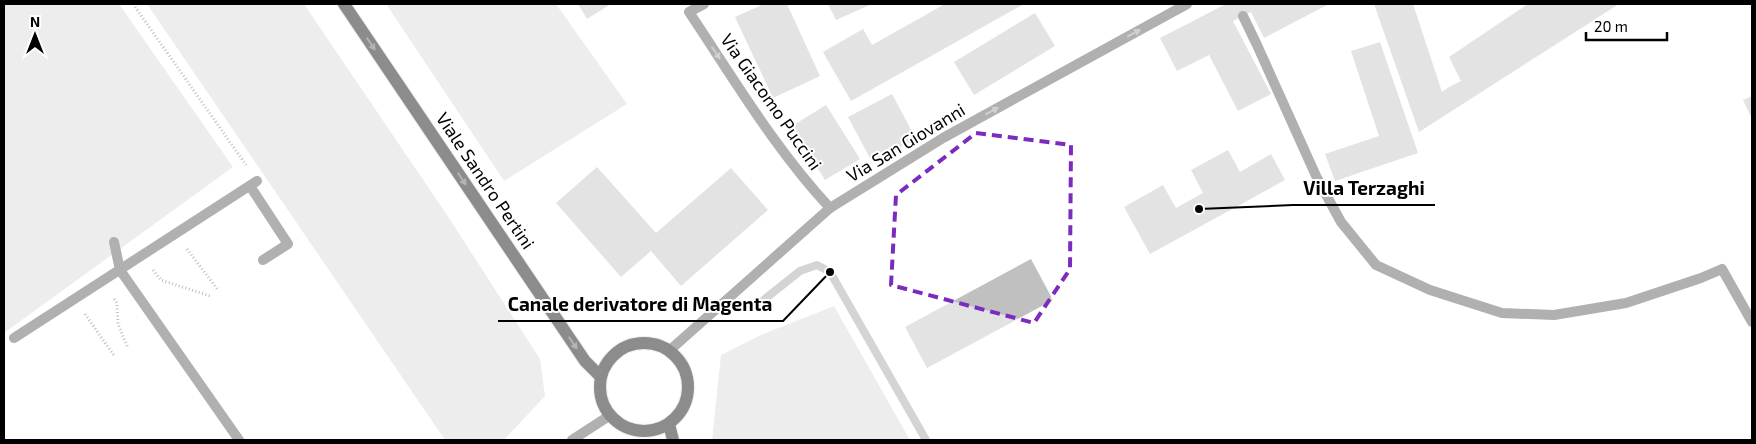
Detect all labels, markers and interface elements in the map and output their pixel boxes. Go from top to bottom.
north arrow [10,10,60,60]
scale bar [1586,10,1667,42]
text: N [30,13,40,30]
text: 20 m [1594,17,1628,35]
street label: Via Giacomo Puccini [716,29,827,174]
one-way arrow [1127,29,1141,37]
one-way arrow [367,37,376,51]
one-way arrow [711,46,721,60]
street label: Via San Giovanni [842,98,969,186]
one-way arrow [985,107,998,116]
street label: Viale Sandro Pertini [432,108,540,253]
callout: Villa Terzaghi [1293,171,1435,205]
one-way arrow [457,172,467,186]
text: Villa Terzaghi [1303,176,1425,199]
callout: Canale derivatore di Magenta [498,287,783,321]
text: Canale derivatore di Magenta [508,292,772,315]
one-way arrow [568,336,577,349]

